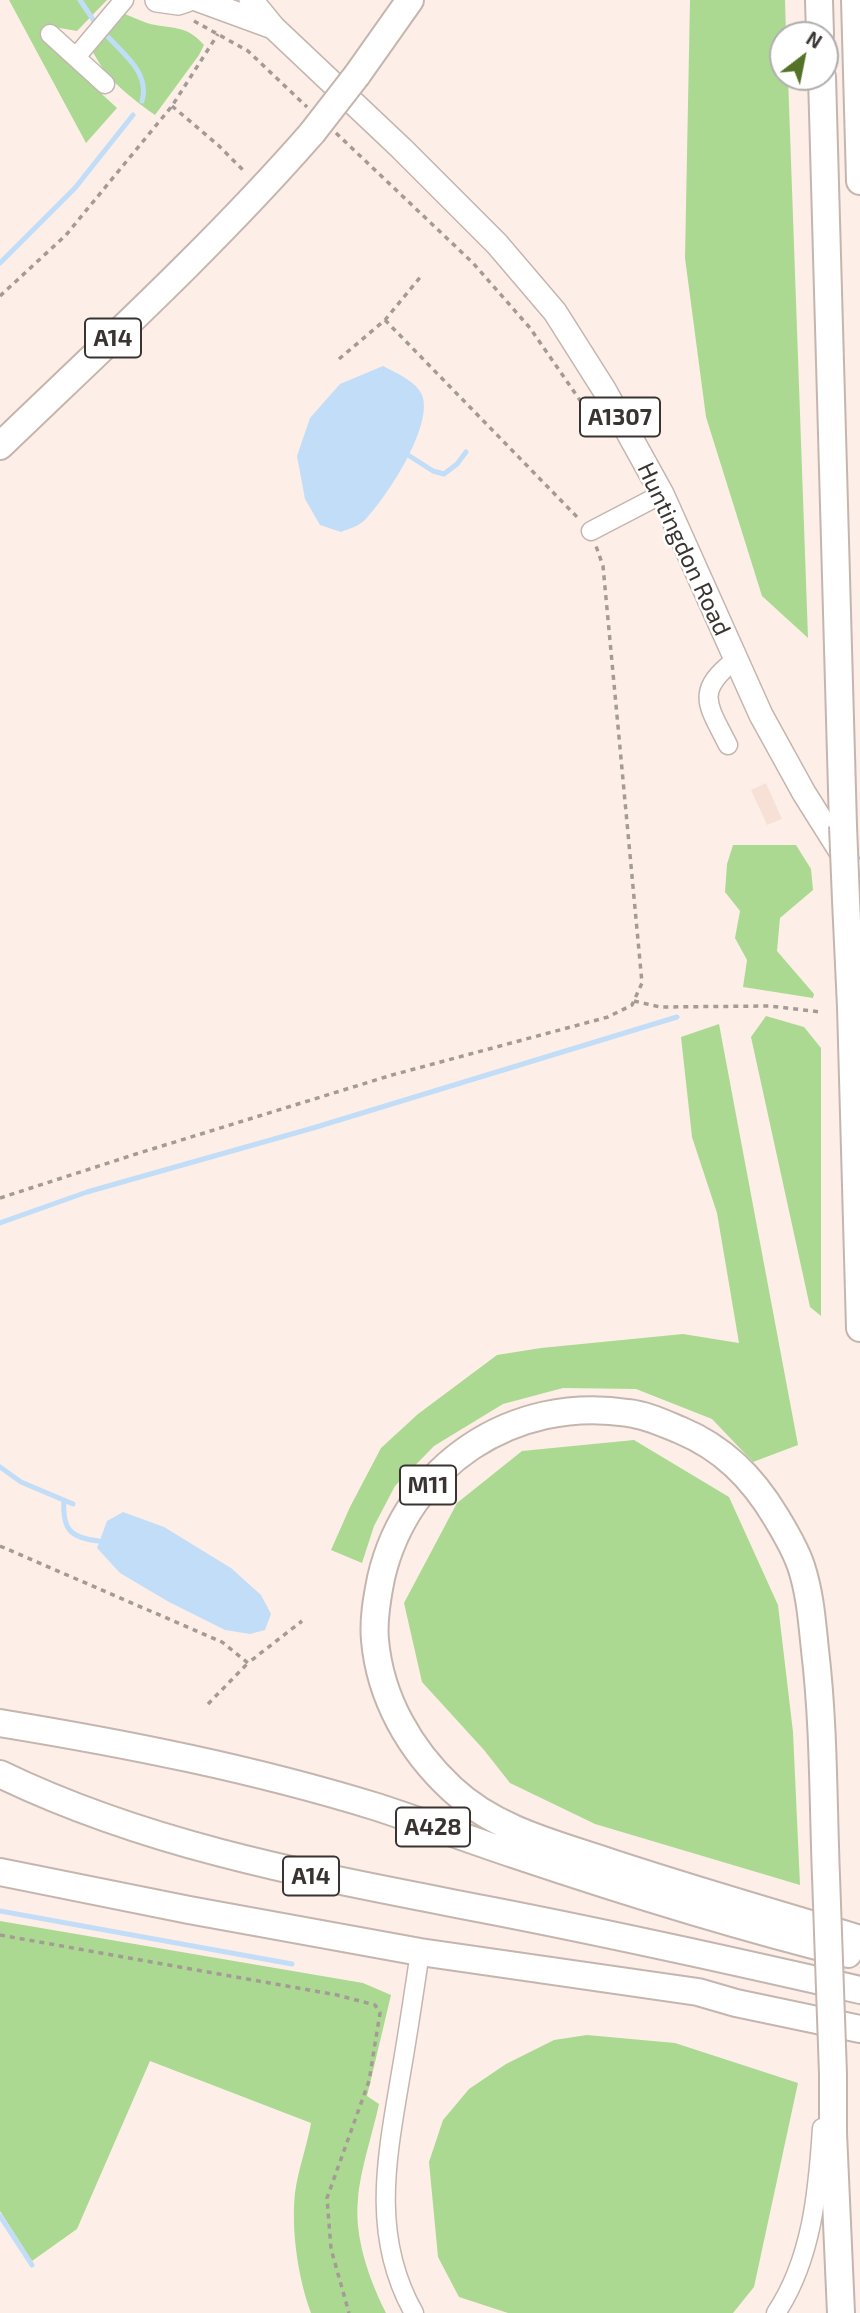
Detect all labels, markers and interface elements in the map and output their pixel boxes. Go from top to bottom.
north arrow [769,21,839,91]
text: N [802,26,826,53]
road number: A14 [85,318,141,358]
road number: A1307 [580,398,660,436]
street label: Huntingdon Road [631,458,737,640]
road number: M11 [400,1466,456,1504]
road number: A428 [396,1808,470,1846]
road number: A14 [283,1856,339,1896]

